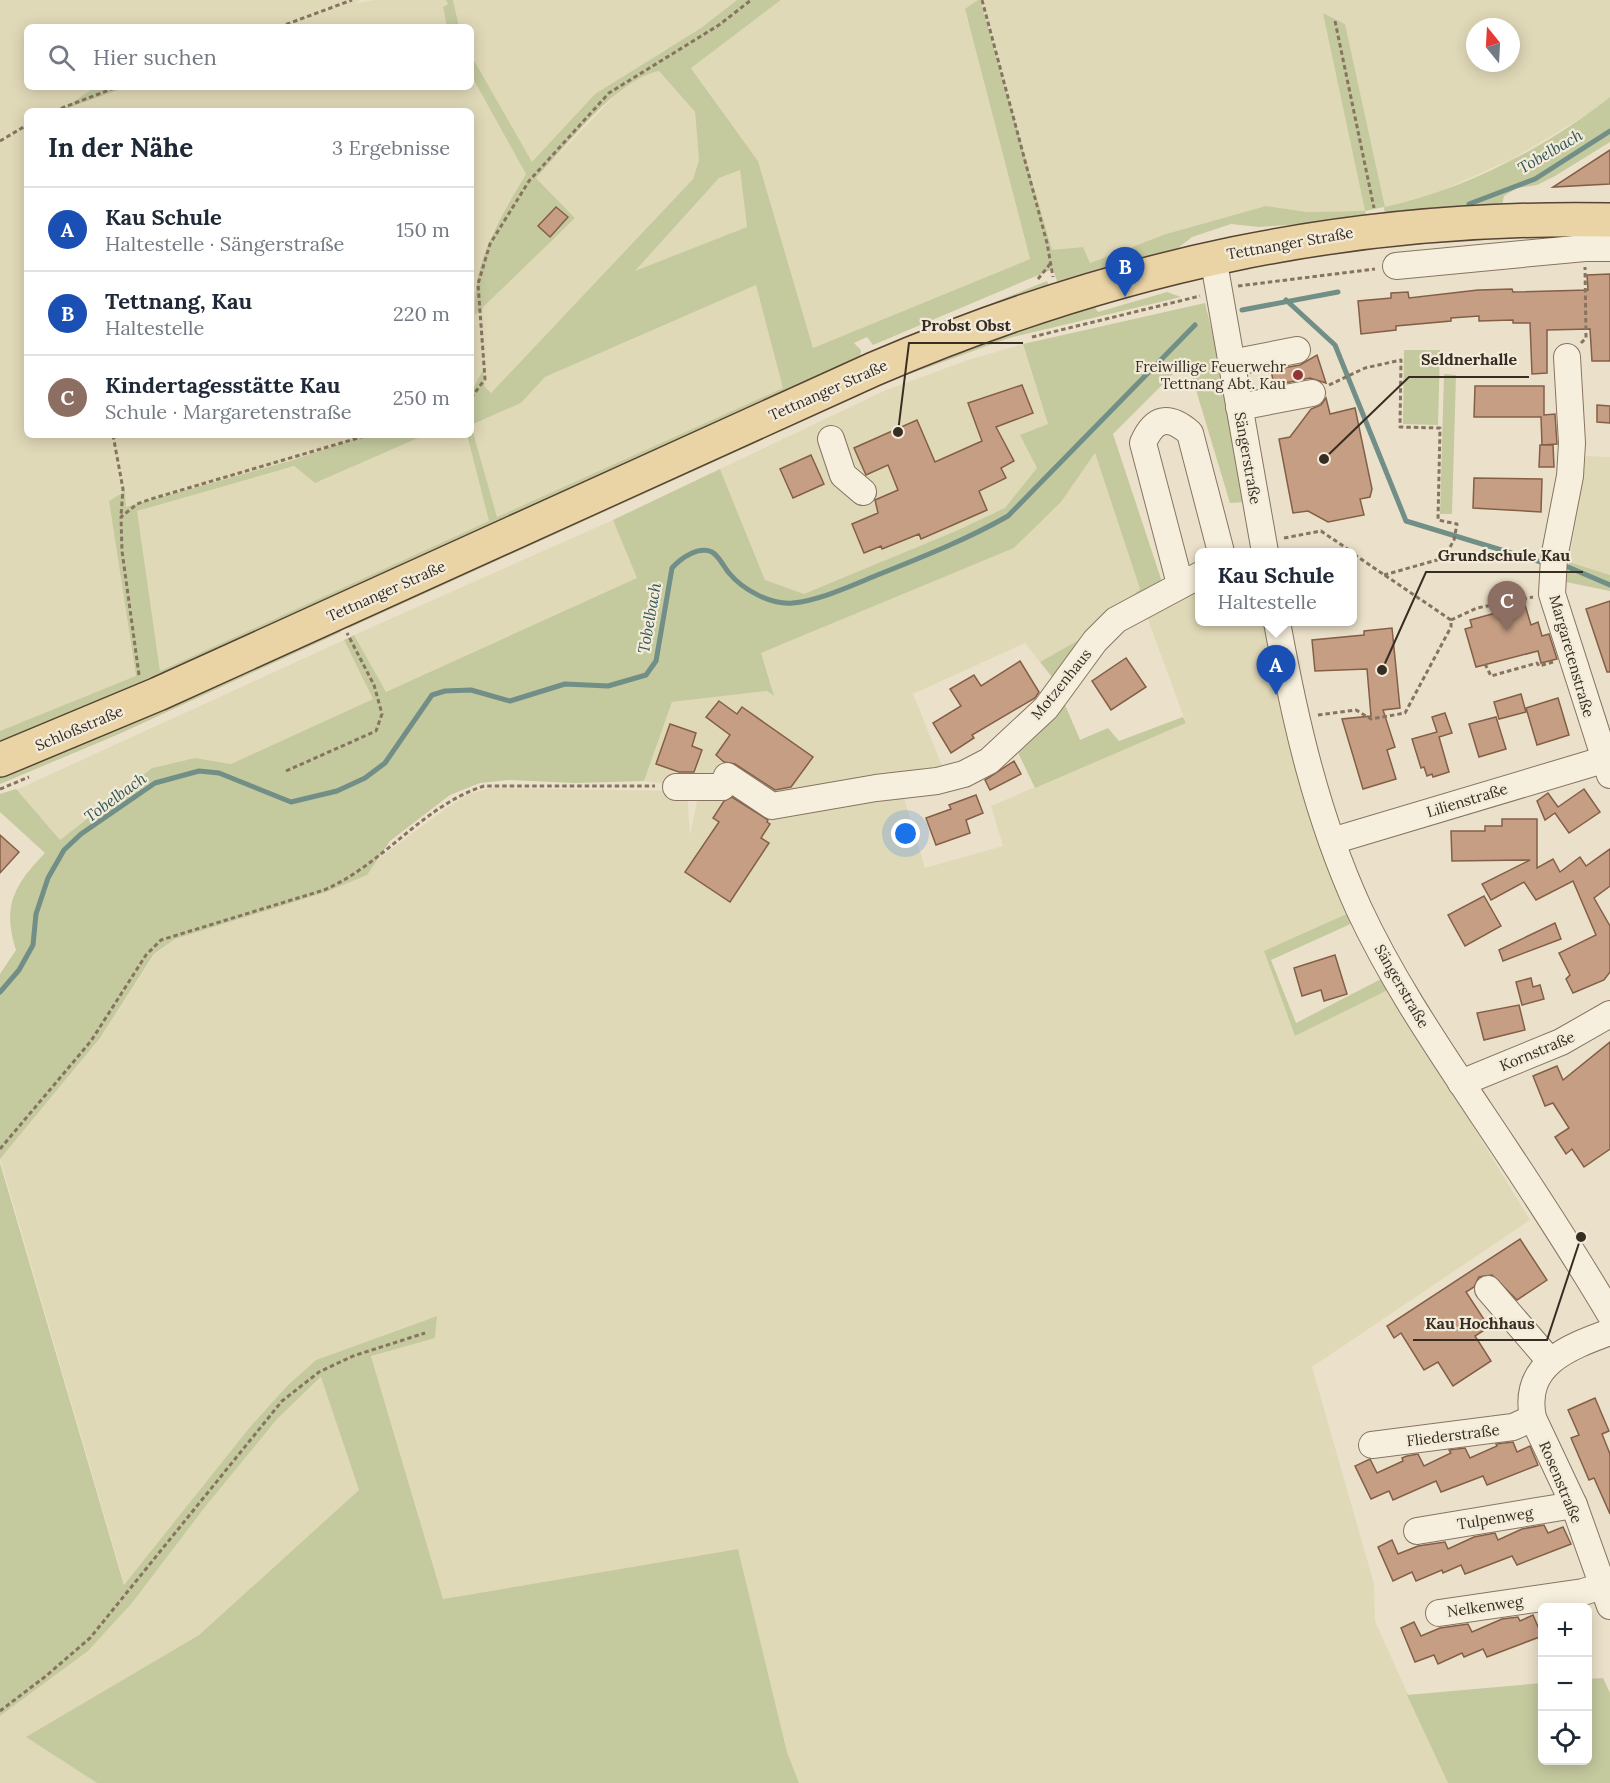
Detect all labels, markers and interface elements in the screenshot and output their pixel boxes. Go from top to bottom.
north arrow [1466,18,1520,72]
search box [24,24,474,90]
icon: search [45,41,78,74]
text: Hier suchen [93,43,217,71]
water label: Tobelbach [1514,124,1586,178]
text: In der Nähe [48,131,193,164]
text: 3 Ergebnisse [332,135,450,160]
text: Kau Schule [105,203,222,231]
text: A [61,217,74,242]
text: 150 m [396,217,450,242]
street label: Tettnanger Straße [1225,223,1355,263]
text: Haltestelle · Sängerstraße [105,231,344,256]
pin: B [1106,248,1144,297]
text: Tettnang, Kau [105,287,252,315]
text: B [61,301,74,326]
text: 220 m [393,301,450,326]
callout: Probst Obst [909,309,1023,343]
text: Haltestelle [105,315,204,340]
text: Probst Obst [921,315,1011,335]
callout: Seldnerhalle [1409,343,1529,377]
text: Seldnerhalle [1421,349,1517,369]
street label: Tettnanger Straße [766,355,890,425]
place label: Freiwillige Feuerwehr Tettnang Abt. Kau [1135,357,1287,393]
marker: Freiwillige Feuerwehr Tettnang Abt. Kau [1291,368,1305,382]
text: Kindertagesstätte Kau [105,371,340,399]
text: C [61,385,74,410]
text: 250 m [393,385,450,410]
text: Schule · Margaretenstraße [105,399,352,424]
street label: Sängerstraße [1231,410,1265,506]
callout: Grundschule Kau [1426,538,1583,572]
text: Grundschule Kau [1438,545,1570,565]
popup [1195,548,1357,626]
street label: Tettnanger Straße [324,556,448,626]
text: Kau Schule [1218,561,1334,589]
water label: Tobelbach [633,581,665,655]
pin: C [1488,582,1526,631]
text: Haltestelle [1218,589,1317,614]
street label: Margaretenstraße [1545,593,1599,719]
street label: Motzenhaus [1027,645,1095,723]
pin: A [1256,646,1296,695]
street label: Schloßstraße [32,701,126,755]
water label: Tobelbach [80,768,150,826]
street label: Lilienstraße [1424,779,1510,821]
your location [891,819,920,848]
street label: Sängerstraße [1370,941,1434,1031]
street label: Kornstraße [1497,1027,1577,1075]
callout: Kau Hochhaus [1413,1306,1547,1340]
text: Kau Hochhaus [1425,1313,1535,1333]
street label: Fliederstraße [1405,1420,1501,1450]
street label: Rosenstraße [1535,1438,1587,1526]
street label: Tulpenweg [1456,1503,1535,1533]
street label: Nelkenweg [1446,1591,1525,1621]
map controls [1538,1603,1592,1765]
button: + [1538,1603,1592,1657]
button: − [1538,1657,1592,1711]
button: locate [1538,1711,1592,1765]

